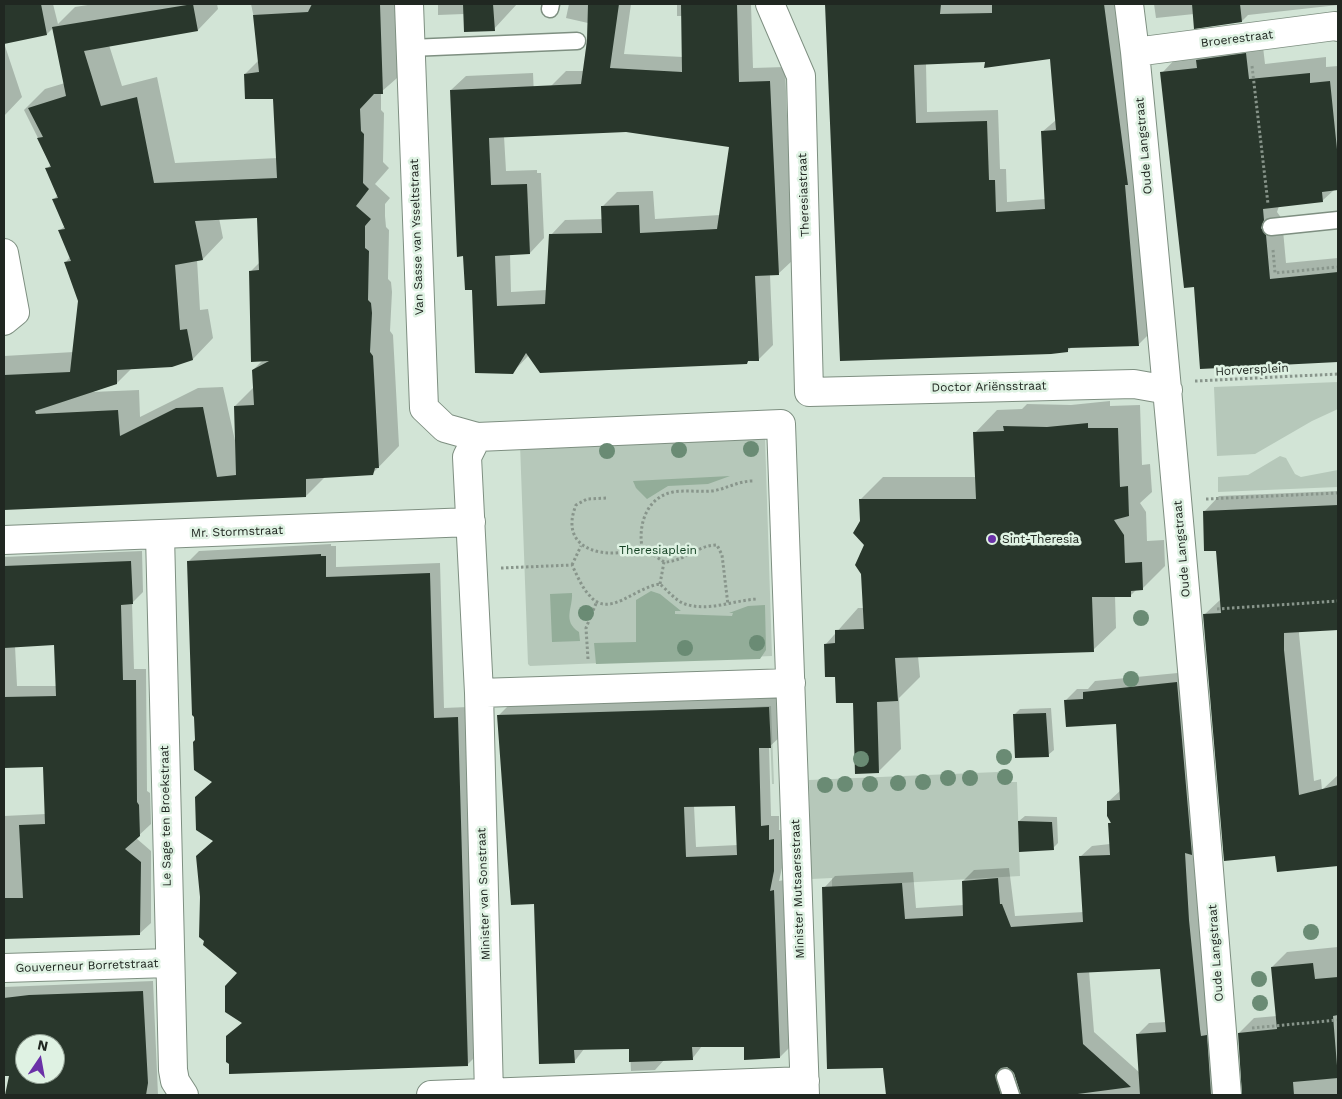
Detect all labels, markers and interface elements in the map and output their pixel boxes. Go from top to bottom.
street label: Broerestraat [1200,27,1274,51]
street label: Oude Langstraat [1133,97,1155,195]
street label: Theresiastraat [795,153,813,237]
street label: Van Sasse van Ysseltstraat [407,159,427,315]
street label: Horversplein [1215,361,1289,379]
street label: Doctor Ariënsstraat [931,379,1047,395]
street label: Oude Langstraat [1171,500,1193,598]
street label: Mr. Stormstraat [191,523,283,541]
place label: Sint-Theresia [1002,532,1079,546]
marker: Sint-Theresia [986,533,998,545]
park label: Theresiaplein [619,543,697,557]
street label: Le Sage ten Broekstraat [158,745,174,887]
street label: Minister Mutsaersstraat [788,819,808,959]
street label: Minister van Sonstraat [474,828,494,960]
street label: Oude Langstraat [1205,904,1227,1002]
street label: Gouverneur Borretstraat [15,956,159,976]
north arrow [15,1034,65,1084]
text: N [36,1036,50,1054]

